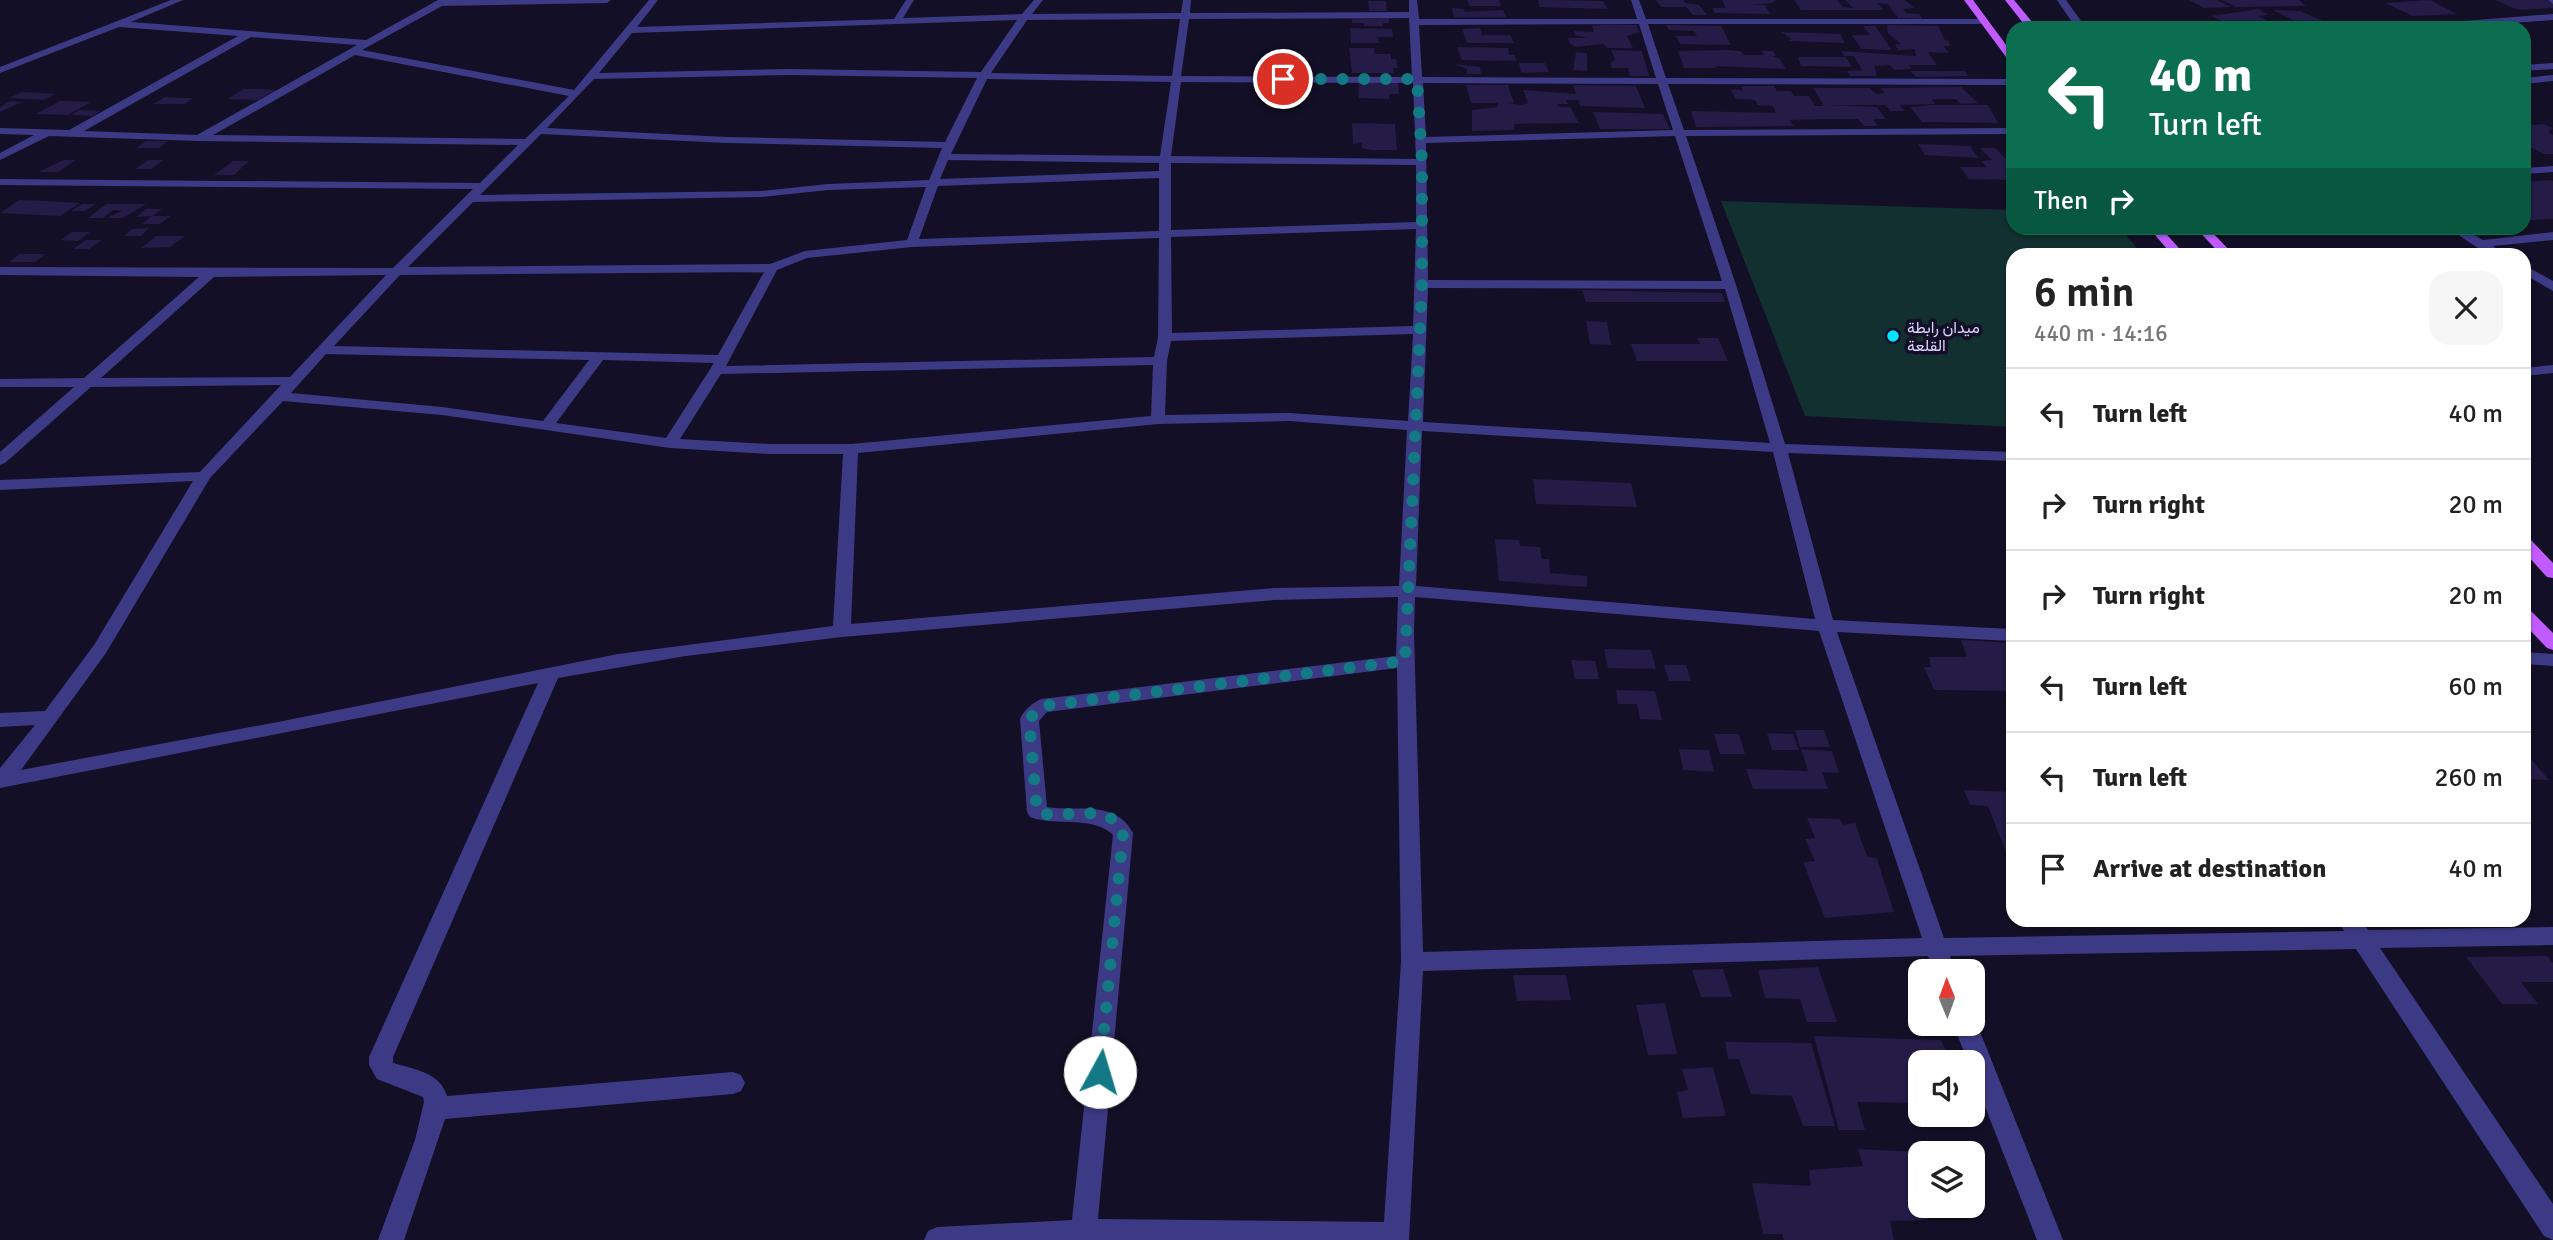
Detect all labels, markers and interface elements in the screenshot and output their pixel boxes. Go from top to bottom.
text: 40 m [2149,45,2252,105]
pin [1253,49,1313,109]
icon: left [2034,49,2125,140]
icon: arrive [1264,60,1302,98]
text: Turn left [2149,105,2262,144]
icon: right [2102,182,2140,220]
text: Then [2034,185,2088,217]
text: 6 min [2034,267,2135,318]
button: close [2429,271,2503,345]
place label: ميدان رابطة القلعة [1907,318,1980,356]
text: 440 m · 14:16 [2034,319,2168,348]
marker: ميدان رابطة القلعة [1885,328,1901,344]
icon: left [2034,395,2072,433]
text: Turn left [2093,398,2187,430]
text: 40 m [2448,398,2503,430]
icon: right [2034,486,2072,524]
text: Turn right [2093,489,2205,521]
text: 20 m [2448,489,2503,521]
icon: right [2034,577,2072,615]
text: Turn right [2093,580,2205,612]
text: 20 m [2448,580,2503,612]
icon: left [2034,668,2072,706]
text: Turn left [2093,671,2187,703]
text: 60 m [2448,671,2503,703]
icon: left [2034,759,2072,797]
text: Turn left [2093,762,2187,794]
text: 260 m [2434,762,2503,794]
icon: arrive [2034,850,2072,888]
text: Arrive at destination [2093,853,2326,885]
text: 40 m [2448,853,2503,885]
north arrow [1908,959,1984,1036]
map controls [1908,959,1985,1218]
position arrow [1063,1035,1137,1109]
button: sound [1908,1050,1985,1127]
button: layers [1908,1141,1985,1218]

